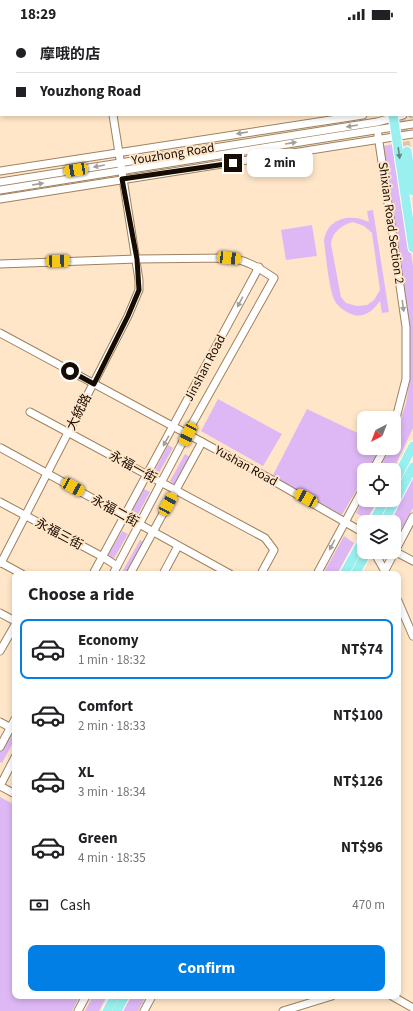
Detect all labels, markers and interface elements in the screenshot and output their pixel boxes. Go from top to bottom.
text: 18:29 [20,4,56,25]
text: 摩哦的店 [40,44,100,65]
text: Youzhong Road [40,81,141,102]
one-way arrow [346,123,358,129]
one-way arrow [236,130,248,136]
street label: Youzhong Road [129,139,216,170]
one-way arrow [285,140,297,146]
one-way arrow [396,147,402,160]
callout: 2 min [247,149,313,177]
route end [224,154,242,172]
text: 2 min [264,154,296,172]
street label: Shixian Road Section 2 [374,161,408,285]
car [63,162,89,178]
one-way arrow [93,163,105,169]
one-way arrow [32,181,45,187]
car [216,251,242,265]
car [46,255,70,267]
one-way arrow [237,296,243,308]
one-way arrow [400,300,406,312]
street label: Jinshan Road [180,331,230,405]
route start [61,362,79,380]
street label: 大統路 [62,391,96,433]
north arrow [357,411,401,455]
map controls [357,411,401,559]
car [177,421,199,447]
one-way arrow [163,436,170,447]
street label: Yushan Road [210,441,281,491]
street label: 永福一街 [106,447,160,487]
button: locate [357,463,401,507]
car [60,476,86,498]
car [293,487,319,509]
street label: 永福二街 [88,491,142,531]
car [157,491,179,517]
street label: 永福三街 [32,514,86,554]
button: layers [357,515,401,559]
one-way arrow [329,540,336,551]
text: Choose a ride [28,582,134,607]
text: Economy [78,630,139,651]
icon: car [30,631,66,667]
text: NT$74 [341,639,383,660]
text: 1 min · 18:32 [78,651,146,669]
text: Comfort [78,696,133,717]
icon: car [30,697,66,733]
text: NT$100 [333,705,383,726]
text: 2 min · 18:33 [78,717,146,735]
text: XL [78,762,94,783]
icon: car [30,763,66,799]
text: NT$126 [333,771,383,792]
text: 3 min · 18:34 [78,783,146,801]
text: Green [78,828,118,849]
icon: car [30,829,66,865]
text: NT$96 [341,837,383,858]
text: 4 min · 18:35 [78,849,146,867]
icon: cash [28,894,50,916]
text: Cash [60,895,91,916]
text: 470 m [352,896,385,914]
button: Confirm [28,945,385,991]

